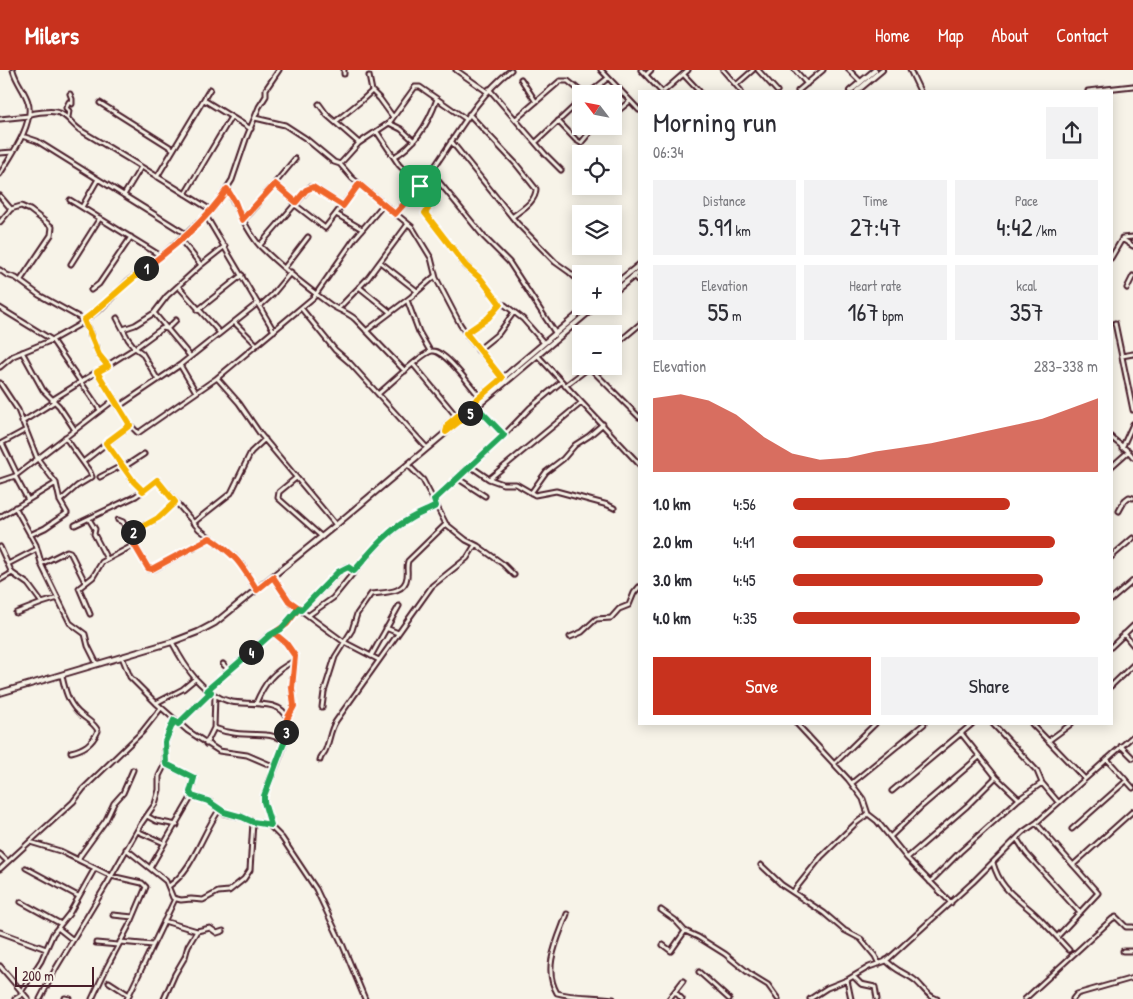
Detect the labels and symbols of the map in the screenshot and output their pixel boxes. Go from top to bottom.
north arrow [572,85,622,135]
pin [399,165,441,207]
pin: 1 [134,256,158,280]
pin: 5 [458,400,482,426]
pin: 2 [120,520,146,544]
pin: 4 [238,640,264,664]
pin: 3 [274,720,298,744]
scale bar [15,964,94,987]

